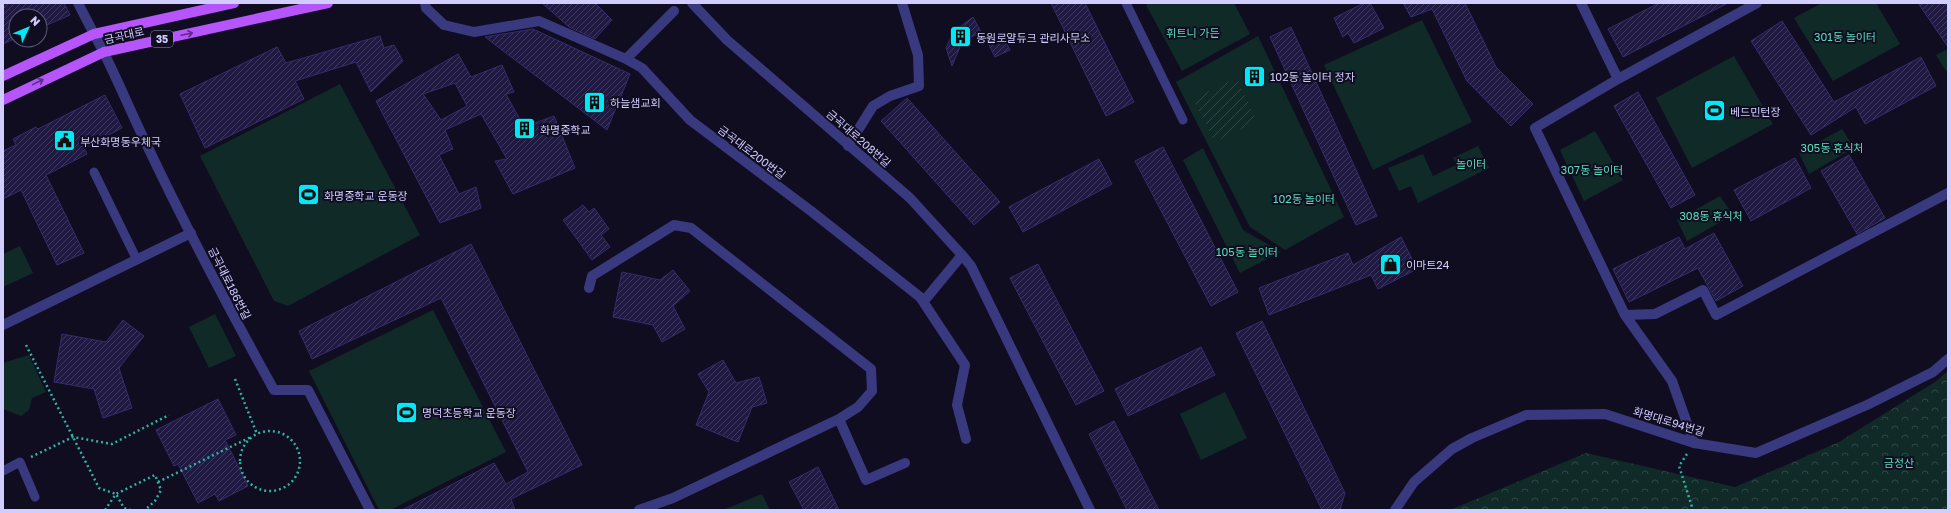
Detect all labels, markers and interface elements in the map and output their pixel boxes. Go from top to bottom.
north arrow [8,8,48,48]
text: N [28,13,43,28]
street label: 금곡대로 [103,24,145,46]
building icon: 동원로얄듀크 관리사무소 [948,24,974,50]
park label: 휘트니 가든 [1166,26,1220,39]
one-way arrow [180,29,193,37]
park label: 301동 놀이터 [1814,30,1876,43]
road number: 35 [151,31,173,47]
place label: 동원로얄듀크 관리사무소 [976,31,1090,44]
building icon: 102동 놀이터 정자 [1241,63,1267,89]
place label: 102동 놀이터 정자 [1270,70,1355,83]
one-way arrow [32,78,44,85]
building icon: 하늘샘교회 [581,89,607,115]
place label: 하늘샘교회 [610,96,661,109]
sports icon: 베드민턴장 [1701,98,1727,124]
place label: 베드민턴장 [1730,105,1781,118]
street label: 금곡대로208번길 [824,107,894,169]
building icon: 화명중학교 [511,116,537,142]
place label: 화명중학교 [540,123,591,136]
street label: 금곡대로200번길 [716,123,788,181]
public building icon: 부산화명동우체국 [51,128,77,154]
place label: 부산화명동우체국 [80,135,161,148]
park label: 305동 휴식처 [1801,141,1863,154]
park label: 놀이터 [1456,157,1486,170]
park label: 307동 놀이터 [1561,163,1623,176]
sports icon: 화명중학교 운동장 [296,182,322,208]
place label: 화명중학교 운동장 [324,189,408,202]
park label: 102동 놀이터 [1273,192,1335,205]
park label: 308동 휴식처 [1679,209,1743,222]
street label: 금곡대로186번길 [206,245,254,321]
park label: 105동 놀이터 [1216,245,1278,258]
shop icon: 이마트24 [1377,251,1403,277]
place label: 이마트24 [1406,258,1450,271]
sports icon: 명덕초등학교 운동장 [394,399,420,425]
street label: 화명대로94번길 [1632,404,1706,438]
place label: 명덕초등학교 운동장 [422,406,516,419]
park label: 금정산 [1884,456,1914,469]

